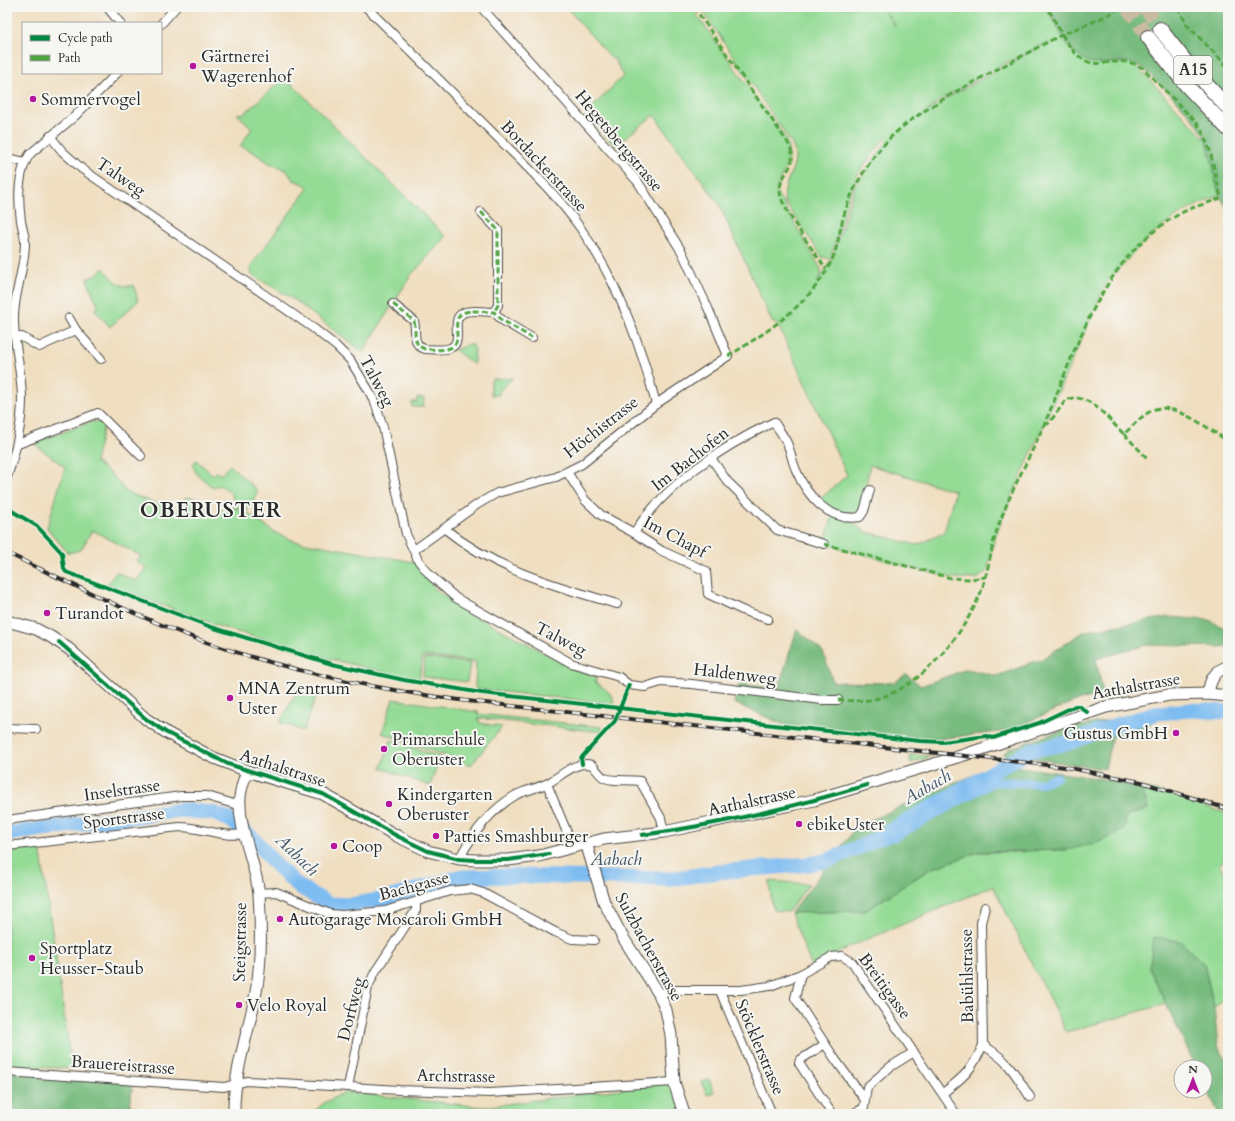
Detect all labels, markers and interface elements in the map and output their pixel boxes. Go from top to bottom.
legend [22,22,162,74]
text: Cycle path [58,30,113,46]
place label: Gärtnerei Wagerenhof [200,45,294,88]
text: Path [58,50,81,66]
road number: A15 [1174,56,1212,84]
marker: Gärtnerei Wagerenhof [188,61,198,71]
street label: Hegetsbergstrasse [570,85,668,197]
place label: Sommervogel [41,88,141,111]
marker: Sommervogel [28,94,38,104]
street label: Bordackerstrasse [495,115,593,217]
street label: Talweg [92,152,151,202]
street label: Talweg [354,351,400,411]
street label: Höchistrasse [559,391,643,463]
street label: Im Bachofen [646,421,734,497]
district label: OBERUSTER [140,496,282,525]
street label: Im Chapf [639,511,713,565]
place label: Turandot [55,602,124,625]
marker: Turandot [42,608,52,618]
street label: Talweg [531,616,591,662]
street label: Haldenweg [692,658,778,691]
street label: Aathalstrasse [1090,667,1182,705]
place label: MNA Zentrum Uster [238,677,351,720]
marker: MNA Zentrum Uster [225,693,235,703]
place label: Gustus GmbH [1063,722,1168,745]
place label: Primarschule Oberuster [392,728,485,771]
marker: Gustus GmbH [1171,728,1181,738]
street label: Aathalstrasse [237,743,329,793]
marker: Primarschule Oberuster [379,744,389,754]
water label: Aabach [898,763,956,811]
street label: Inselstrasse [82,773,162,807]
street label: Aathalstrasse [706,780,798,822]
place label: Kindergarten Oberuster [397,783,493,826]
marker: Kindergarten Oberuster [384,799,394,809]
street label: Sportstrasse [82,802,166,834]
place label: ebikeUster [807,813,885,836]
marker: ebikeUster [794,819,804,829]
place label: Patties Smashburger [444,825,589,848]
water label: Aabach [269,827,325,882]
marker: Patties Smashburger [431,831,441,841]
place label: Coop [342,835,382,858]
marker: Coop [329,841,339,851]
water label: Aabach [589,847,642,872]
street label: Bachgasse [376,866,452,906]
street label: Sulzbacherstrasse [610,889,688,1005]
street label: Steigstrasse [228,902,252,982]
place label: Autogarage Moscaroli GmbH [288,908,502,931]
marker: Autogarage Moscaroli GmbH [275,914,285,924]
street label: Babühlstrasse [955,928,979,1024]
place label: Sportplatz Heusser-Staub [40,937,144,980]
street label: Breitigasse [853,948,917,1024]
marker: Sportplatz Heusser-Staub [27,953,37,963]
street label: Dorfweg [332,974,370,1043]
place label: Velo Royal [247,994,328,1017]
street label: Stöcklerstrasse [730,996,790,1098]
marker: Velo Royal [234,1000,244,1010]
street label: Brauereistrasse [70,1050,176,1080]
north arrow [1173,1059,1213,1099]
text: N [1188,1062,1198,1077]
street label: Archstrasse [416,1064,496,1088]

